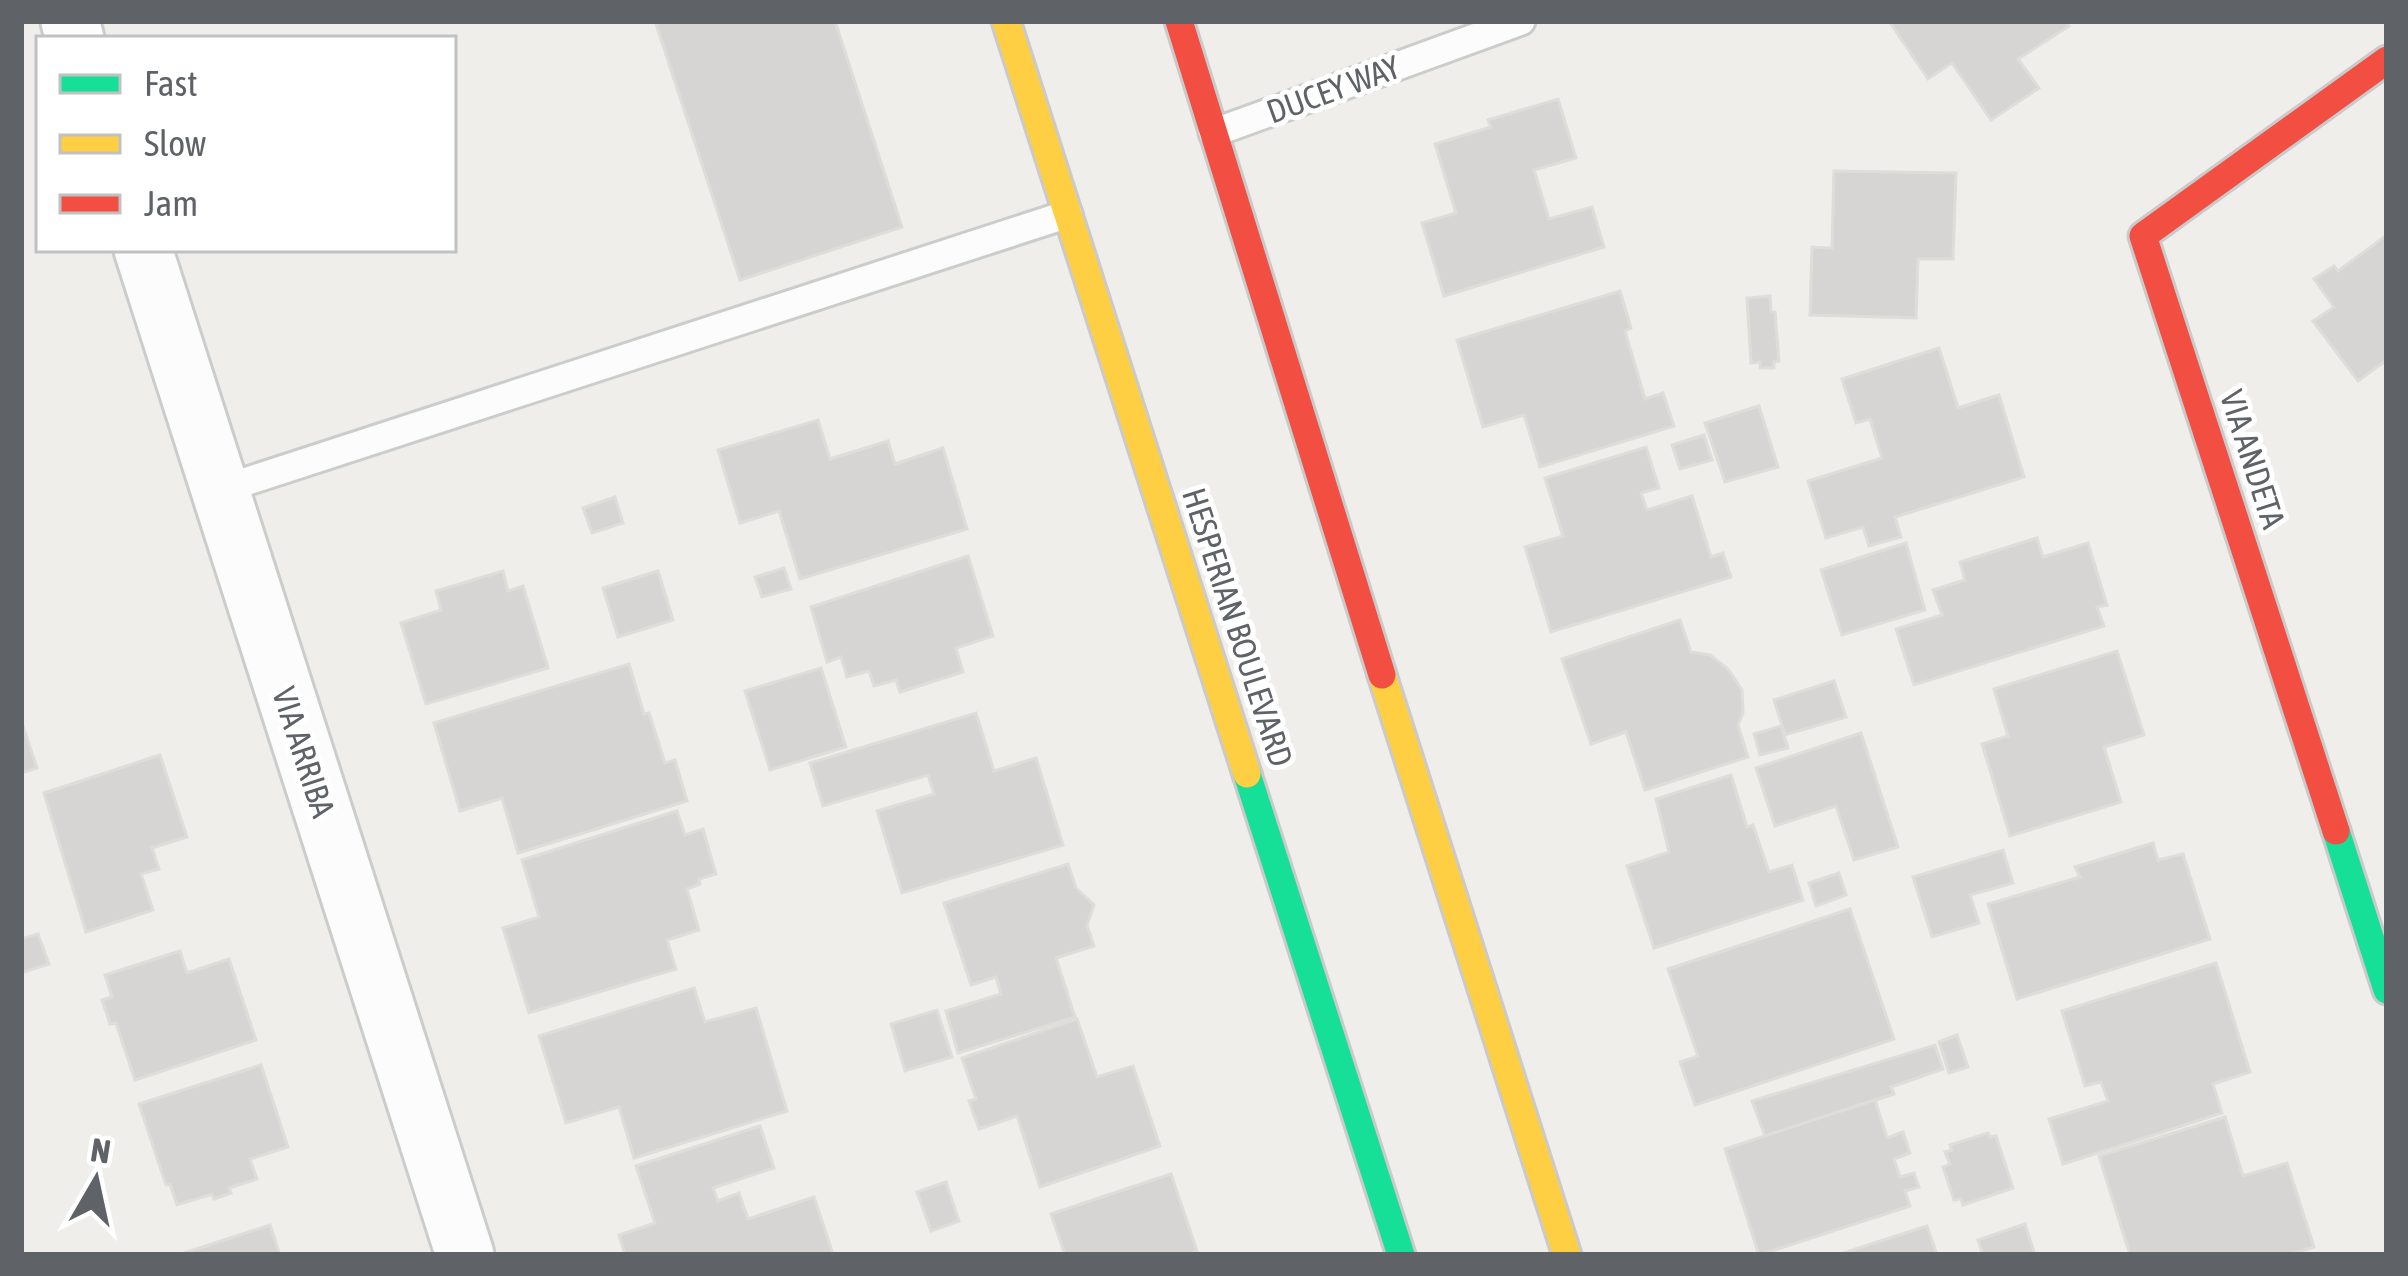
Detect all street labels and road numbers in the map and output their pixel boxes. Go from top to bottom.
street label: DUCEY WAY [1261,47,1405,131]
street label: VIA ANDETA [2213,385,2293,534]
street label: HESPERIAN BOULEVARD [1175,483,1301,771]
street label: VIA ARRIBA [265,682,343,823]

